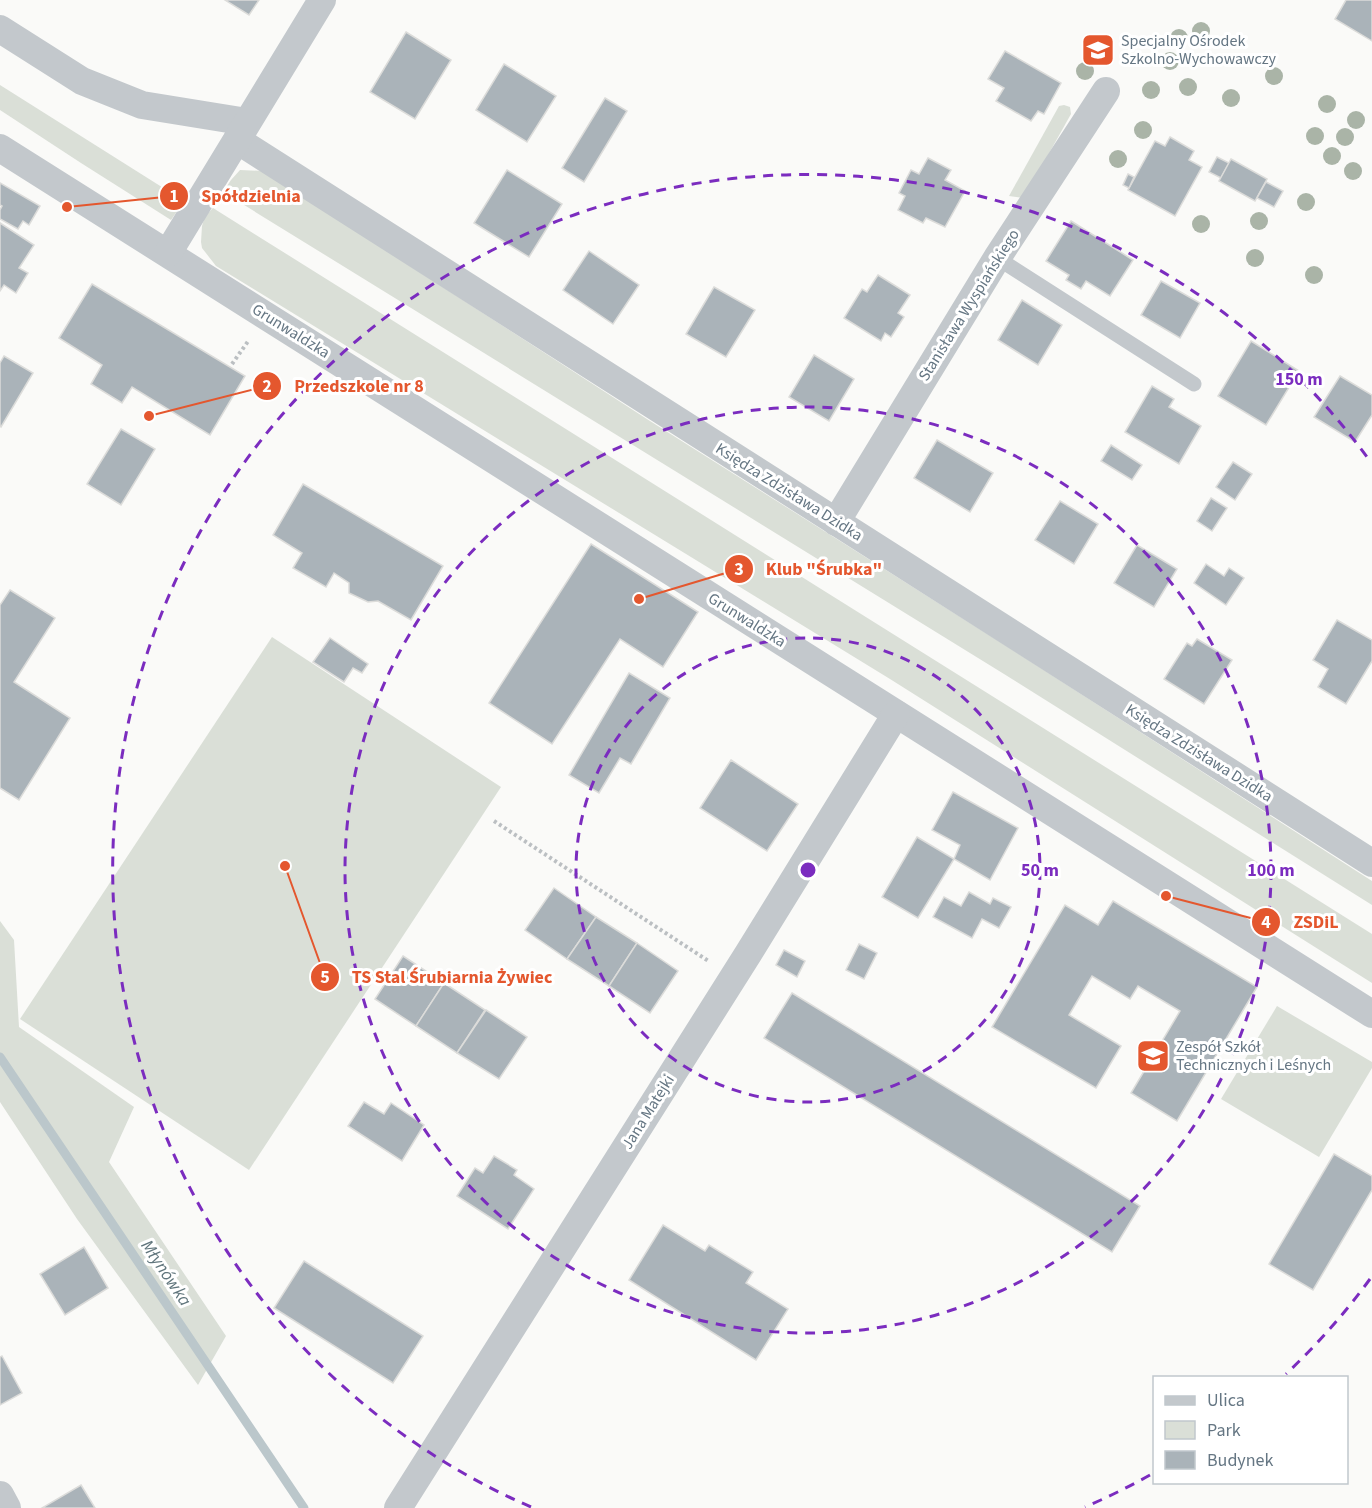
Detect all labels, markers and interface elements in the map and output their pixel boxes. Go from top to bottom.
place label: Specjalny Ośrodek Szkolno-Wychowawczy [1121,30,1277,70]
school or university icon: Specjalny Ośrodek Szkolno-Wychowawczy [1080,32,1116,68]
callout: Spółdzielnia [159,178,312,214]
text: 1 [169,184,179,209]
text: Spółdzielnia [201,184,301,209]
street label: Stanisława Wyspiańskiego [913,225,1025,385]
street label: Grunwaldzka [248,298,334,364]
text: 150 m [1275,367,1323,392]
callout: Przedszkole nr 8 [252,368,436,404]
text: 2 [262,374,272,399]
text: Przedszkole nr 8 [294,374,424,399]
street label: Księdza Zdzisława Dzidka [711,438,867,546]
callout: Klub "Śrubka" [724,551,894,587]
text: 3 [734,557,744,582]
text: Klub "Śrubka" [766,557,882,582]
street label: Grunwaldzka [704,587,790,653]
street label: Księdza Zdzisława Dzidka [1121,699,1277,807]
text: 50 m [1021,858,1059,883]
text: 100 m [1247,858,1295,883]
centre of rings [798,860,818,880]
callout: ZSDiL [1251,904,1350,940]
text: 4 [1261,910,1271,935]
text: ZSDiL [1294,910,1338,935]
callout: TS Stal Śrubiarnia Żywiec [310,959,565,995]
text: 5 [320,965,330,990]
text: TS Stal Śrubiarnia Żywiec [352,965,553,990]
place label: Zespół Szkół Technicznych i Leśnych [1176,1036,1331,1076]
school or university icon: Zespół Szkół Technicznych i Leśnych [1135,1038,1171,1074]
street label: Jana Matejki [616,1070,680,1154]
water label: Młynówka [135,1235,198,1311]
legend [1153,1376,1348,1484]
text: Ulica [1207,1388,1245,1413]
text: Park [1207,1418,1241,1443]
text: Budynek [1207,1448,1274,1473]

